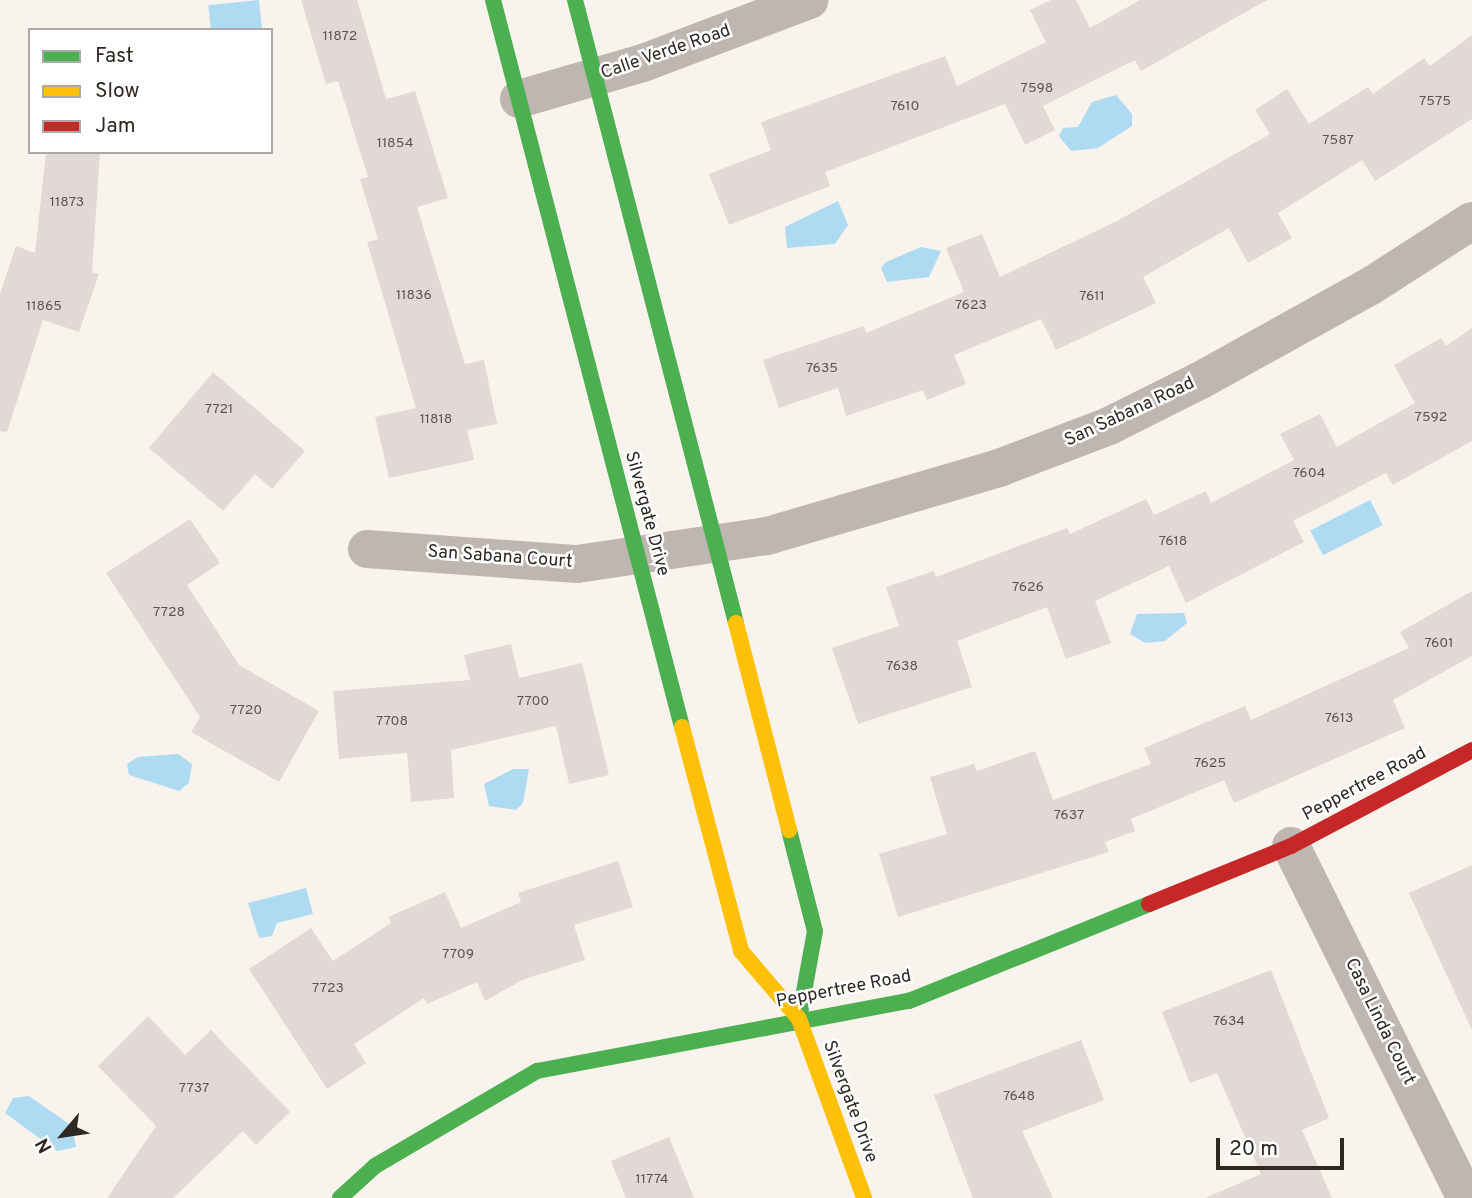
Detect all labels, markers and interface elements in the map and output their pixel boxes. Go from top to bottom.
street label: Calle Verde Road [598,21,734,85]
legend [28,28,273,154]
house number: 11872 [323,29,357,45]
text: Fast [95,43,134,70]
text: Slow [95,78,140,105]
house number: 7598 [1021,81,1053,97]
house number: 7575 [1419,94,1451,110]
house number: 7610 [890,99,920,115]
text: Jam [95,113,136,140]
house number: 7587 [1322,133,1354,149]
house number: 11854 [377,136,413,152]
house number: 11873 [50,195,84,211]
house number: 11836 [396,288,432,304]
house number: 7611 [1079,289,1105,305]
house number: 7623 [955,298,987,314]
house number: 11865 [26,299,62,315]
house number: 7635 [806,361,838,377]
street label: San Sabana Road [1062,373,1198,453]
house number: 7721 [205,402,233,418]
house number: 7592 [1415,410,1447,426]
house number: 11818 [420,412,452,428]
street label: Silvergate Drive [619,449,673,579]
house number: 7604 [1293,466,1325,482]
house number: 7618 [1159,534,1187,550]
street label: San Sabana Court [427,542,573,574]
house number: 7626 [1012,580,1044,596]
house number: 7728 [153,605,185,621]
house number: 7601 [1424,636,1454,652]
house number: 7638 [886,659,918,675]
house number: 7700 [517,694,549,710]
house number: 7720 [230,703,262,719]
house number: 7613 [1325,711,1353,727]
house number: 7708 [376,714,408,730]
street label: Peppertree Road [1299,743,1431,827]
house number: 7625 [1194,756,1226,772]
house number: 7637 [1054,808,1084,824]
house number: 7709 [442,947,474,963]
street label: Casa Linda Court [1339,955,1419,1089]
street label: Peppertree Road [775,966,913,1014]
house number: 7723 [312,981,344,997]
house number: 7634 [1213,1014,1245,1030]
street label: Silvergate Drive [817,1038,881,1166]
house number: 7737 [179,1081,209,1097]
house number: 7648 [1003,1089,1035,1105]
north arrow [28,1100,98,1170]
scale bar [1220,1124,1348,1168]
text: N [31,1133,58,1157]
text: 20 m [1229,1136,1278,1163]
house number: 11774 [636,1172,668,1188]

